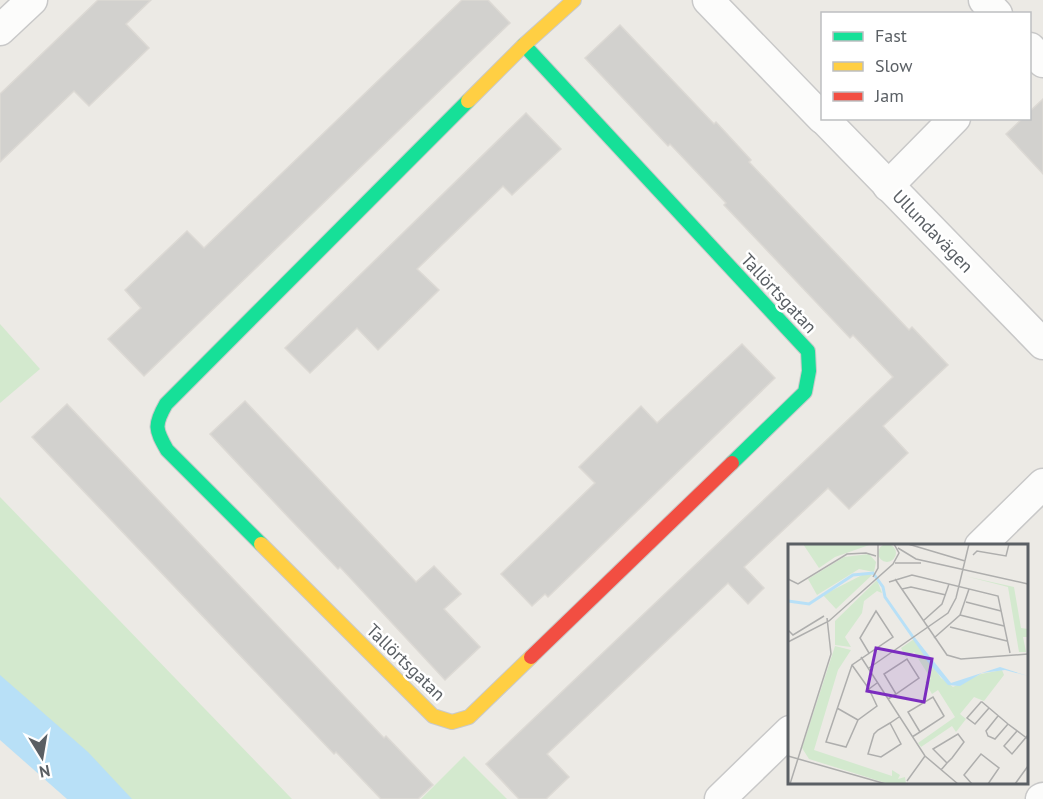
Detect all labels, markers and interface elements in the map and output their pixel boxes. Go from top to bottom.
legend [821,12,1031,120]
text: Fast [875,24,907,47]
text: Slow [875,54,913,77]
text: Jam [874,84,904,107]
street label: Ullundavägen [888,185,978,277]
street label: Tallörtsgatan [736,248,822,338]
inset map [788,544,1028,784]
street label: Tallörtsgatan [362,619,450,705]
north arrow [12,727,72,787]
text: N [38,761,52,783]

